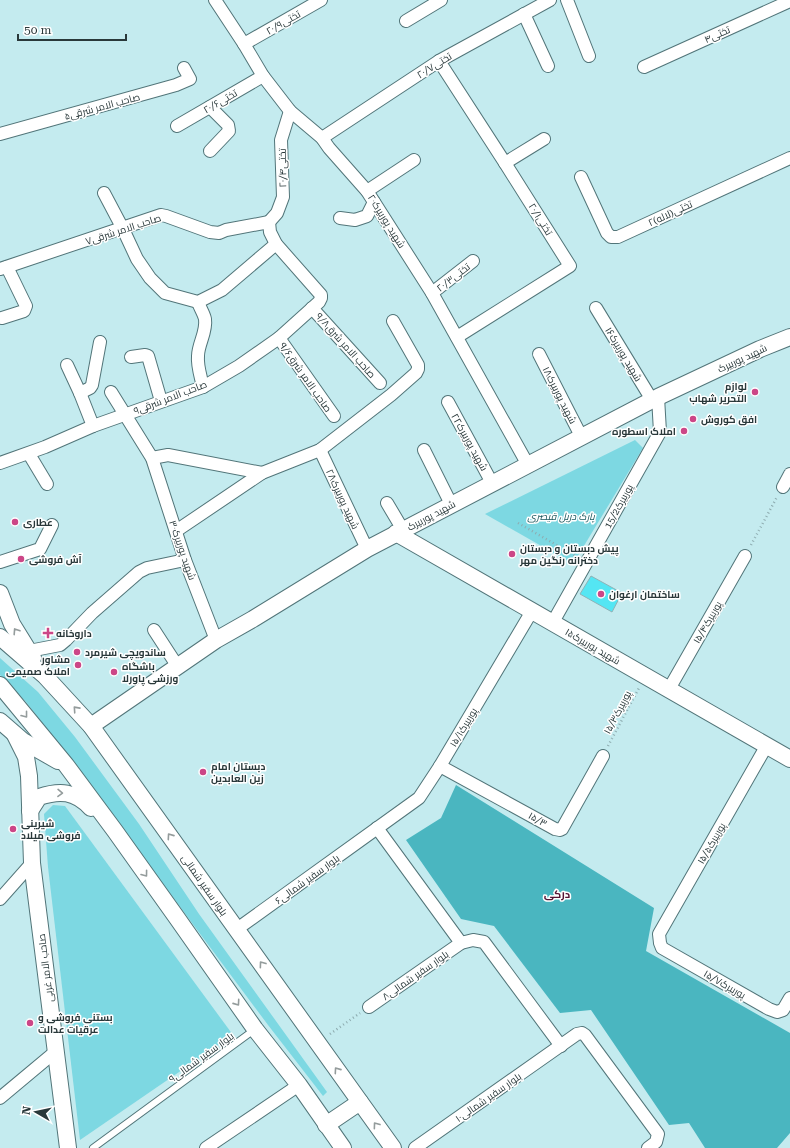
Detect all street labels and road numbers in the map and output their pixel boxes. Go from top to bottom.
street label: تختی۲۰/۹ [264,8,303,37]
street label: تختی۴ [703,24,733,46]
street label: تختی۲۰/۷ [415,50,454,81]
street label: تختی۲۰/۶ [201,87,240,116]
street label: صاحب الامر شرقی۵ [63,91,141,123]
street label: تختی۲۰/۴ [277,148,289,188]
street label: شهید پوربیرک۲۰ [365,192,407,251]
street label: ۲تختی(لاله) [646,198,695,229]
street label: تختی۲۰/۱ [526,201,555,238]
street label: صاحب الامر شرقی۷ [84,212,163,248]
street label: تختی۲۰/۳ [434,261,473,295]
street label: صاحب الامر شرق۹/۸ [313,310,378,381]
street label: شهید پوربیرک۱۶ [602,325,644,384]
street label: صاحب الامر شرق۹/۶ [277,340,334,415]
street label: شهید پوربیرک [716,342,769,376]
street label: شهید پوربیرک۱۸ [540,365,579,426]
street label: صاحب الامر شرقی۹ [132,378,209,417]
street label: شهید پوربیرک۲۲ [448,412,490,473]
street label: شهید پوربیرک۲۸ [323,468,361,531]
street label: پوربیرک15/2 [602,482,636,531]
street label: شهید پوربیرک [405,498,458,534]
street label: شهید پوربیرک۳۰ [166,519,198,582]
street label: پوربیرک۱۵/۴ [691,599,725,646]
street label: شهید پوربیرک۱۵ [563,626,622,668]
street label: پوربیرک۱۵/۳ [602,689,634,736]
street label: پوربیرک۱۵/۱ [448,706,480,749]
street label: ۱۵/۳ [527,810,549,829]
street label: پوربیرک۱۵/۵ [695,820,729,866]
street label: بلوار سفیر شمالی۶ [273,852,342,907]
street label: بلوار سفیر شمالی [179,853,230,919]
street label: صاحب الامر غربی [36,933,56,1003]
street label: بلوار سفیر شمالی۸ [380,948,451,1003]
street label: پوربیرک۱۵/۷ [701,968,748,1002]
street label: بلوار سفیر شمالی۹ [167,1030,236,1085]
street label: بلوار سفیر شمالی۱۰ [453,1071,524,1125]

